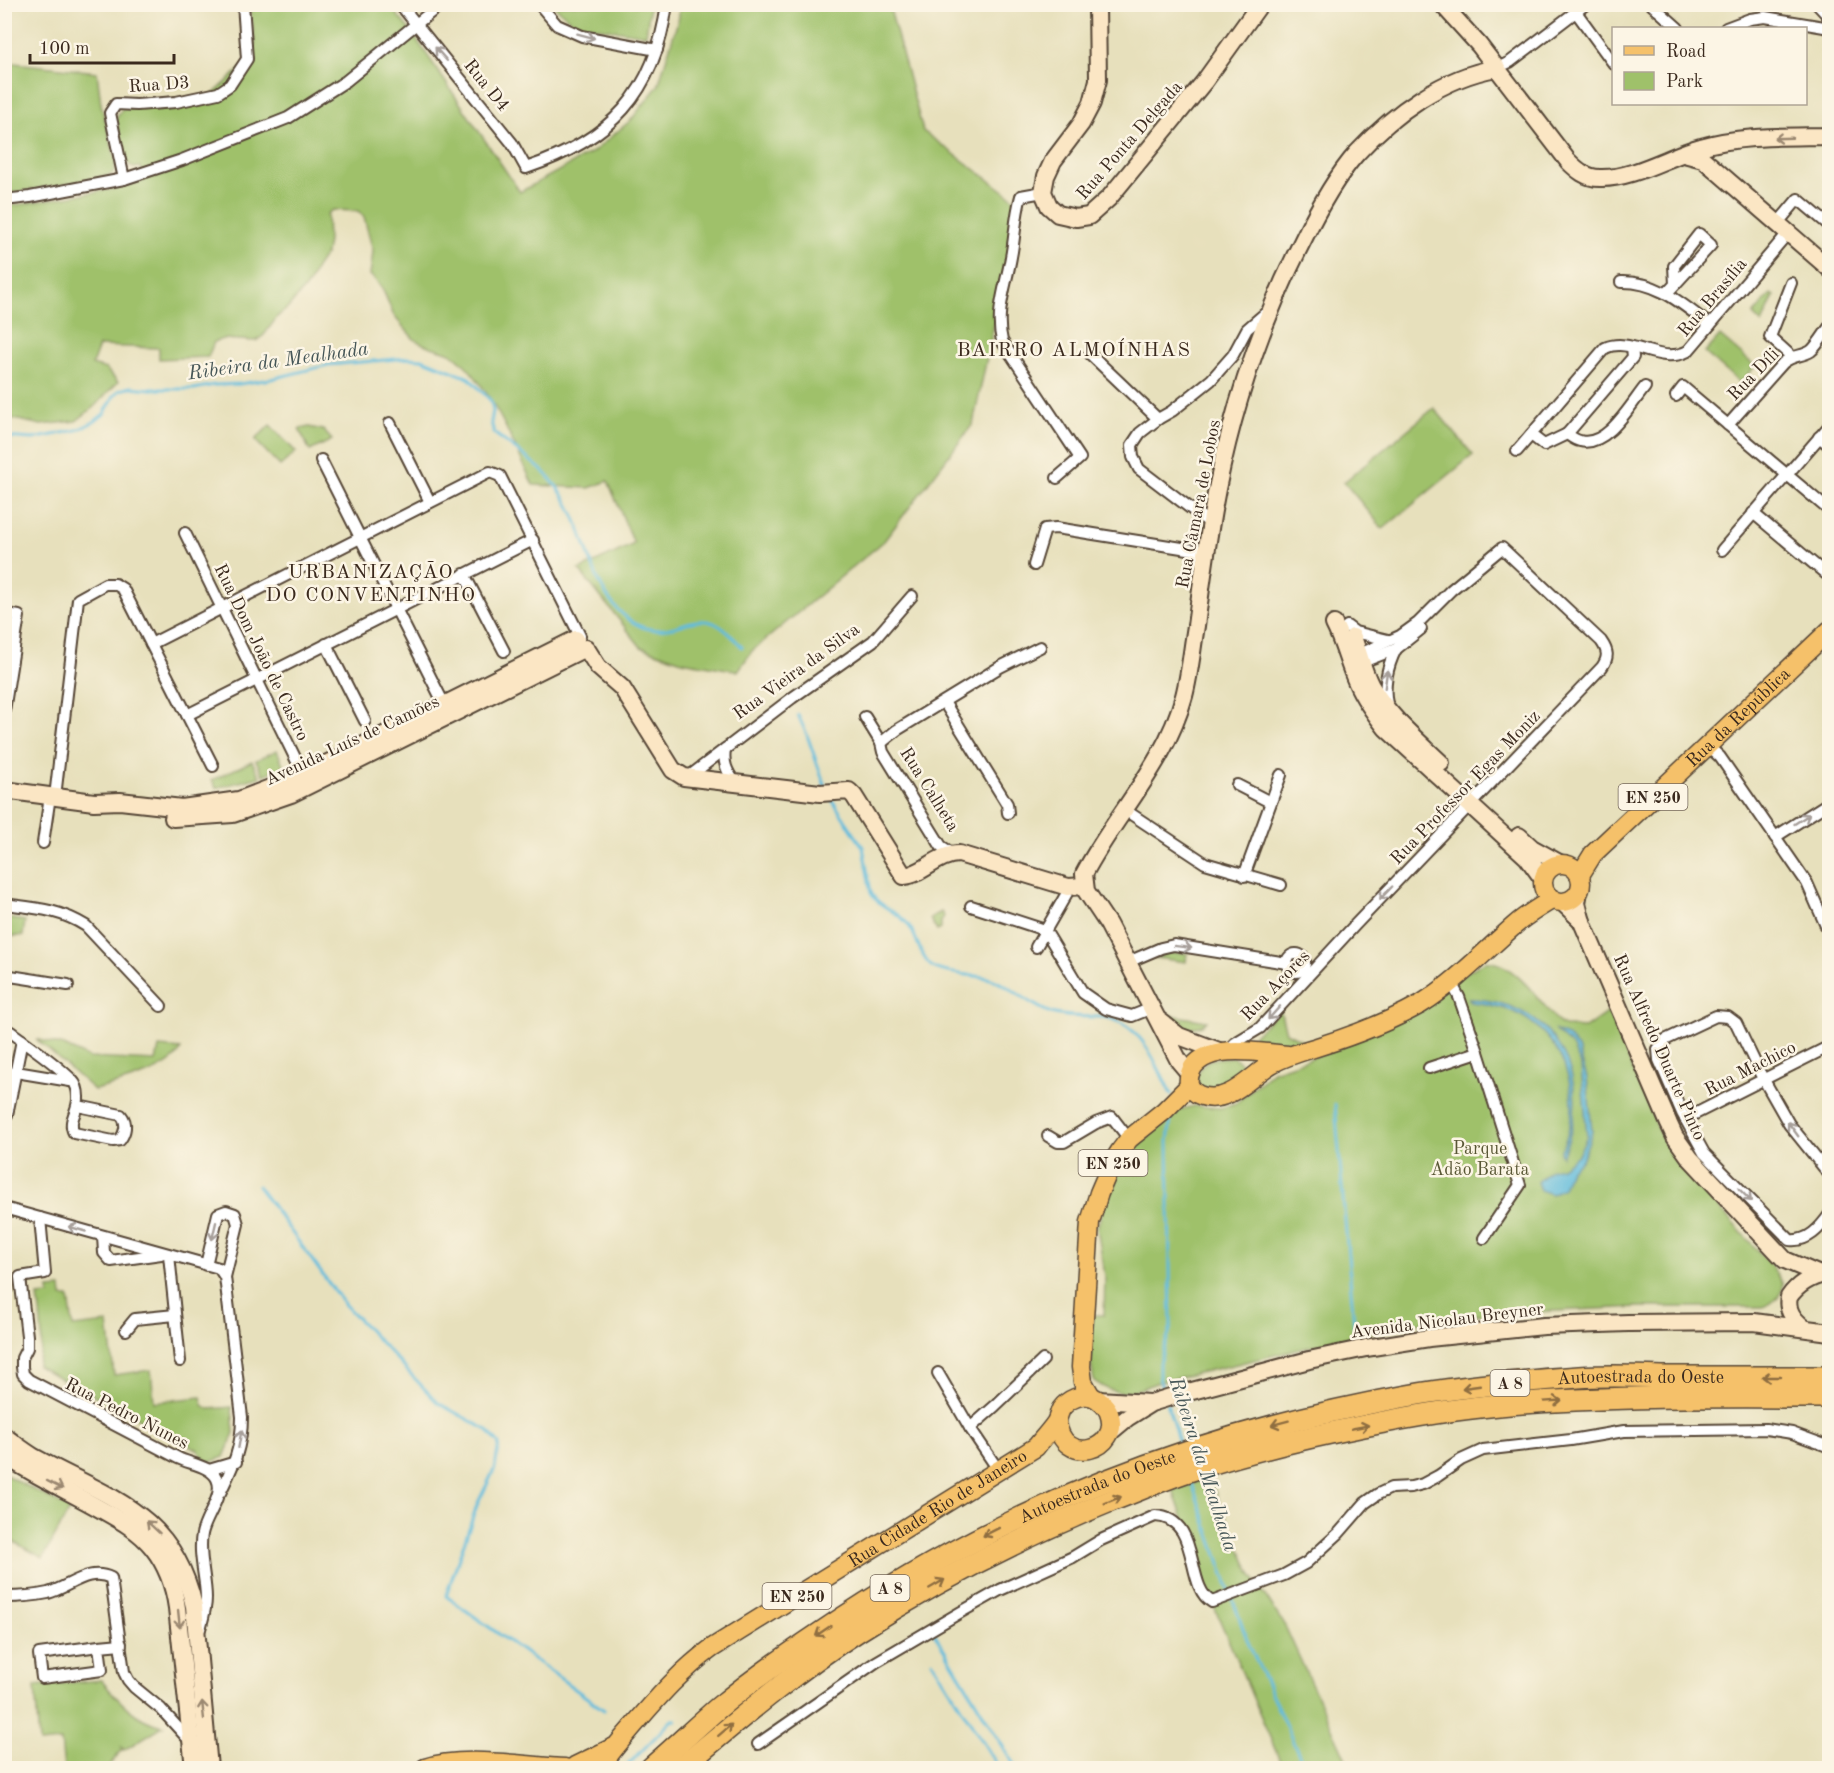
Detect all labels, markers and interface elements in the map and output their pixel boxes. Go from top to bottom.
scale bar [30,27,174,65]
legend [1612,27,1807,105]
one-way arrow [577,31,596,42]
text: 100 m [39,40,90,58]
text: Road [1666,43,1706,61]
one-way arrow [434,46,447,62]
street label: Rua D4 [460,56,512,115]
text: Park [1666,73,1703,91]
street label: Rua D3 [128,74,190,96]
street label: Rua Ponta Delgada [1074,78,1186,203]
one-way arrow [1773,132,1793,143]
street label: Rua Brasília [1675,255,1751,340]
district label: BAIRRO ALMOÍNHAS [957,338,1191,361]
water label: Ribeira da Mealhada [186,339,370,385]
street label: Rua Díli [1725,345,1783,404]
street label: Rua Câmara de Lobos [1174,418,1224,590]
district label: URBANIZAÇÃO DO CONVENTINHO [266,560,476,606]
street label: Rua Dom João de Castro [210,561,312,744]
street label: Rua Vieira da Silva [730,620,863,723]
street label: Rua da República [1683,665,1794,771]
one-way arrow [1381,670,1392,690]
street label: Avenida Luís de Camões [263,693,442,789]
street label: Rua Professor Egas Moniz [1387,707,1544,868]
street label: Rua Calheta [896,744,962,835]
road number: EN 250 [1618,784,1688,810]
one-way arrow [1794,813,1811,826]
one-way arrow [1378,886,1393,901]
one-way arrow [1173,942,1192,953]
street label: Rua Açores [1238,947,1314,1024]
street label: Rua Alfredo Duarte Pinto [1610,952,1708,1143]
one-way arrow [1267,1005,1281,1020]
street label: Rua Machico [1702,1038,1799,1100]
one-way arrow [1787,1121,1799,1137]
park label: Parque Adão Barata [1431,1140,1529,1179]
road number: EN 250 [1078,1150,1148,1176]
one-way arrow [1738,1188,1753,1202]
one-way arrow [68,1222,87,1234]
one-way arrow [208,1222,220,1241]
street label: Avenida Nicolau Breyner [1350,1300,1545,1342]
street label: Autoestrada do Oeste [1556,1368,1724,1389]
road number: A 8 [1490,1370,1530,1396]
one-way arrow [1762,1371,1782,1383]
water label: Ribeira da Mealhada [1164,1374,1240,1555]
street label: Rua Pedro Nunes [62,1375,191,1453]
one-way arrow [1462,1381,1482,1392]
one-way arrow [1543,1395,1563,1406]
one-way arrow [1271,1418,1290,1429]
one-way arrow [1350,1421,1370,1432]
one-way arrow [235,1430,246,1449]
street label: Rua Cidade Rio de Janeiro [845,1447,1031,1571]
street label: Autoestrada do Oeste [1016,1448,1178,1527]
one-way arrow [45,1479,63,1491]
one-way arrow [1104,1494,1122,1505]
one-way arrow [146,1520,161,1534]
one-way arrow [982,1526,1000,1538]
road number: A 8 [870,1575,910,1601]
one-way arrow [928,1578,945,1590]
road number: EN 250 [762,1583,832,1609]
one-way arrow [173,1609,184,1629]
one-way arrow [816,1625,832,1637]
one-way arrow [197,1701,208,1721]
one-way arrow [717,1723,732,1737]

